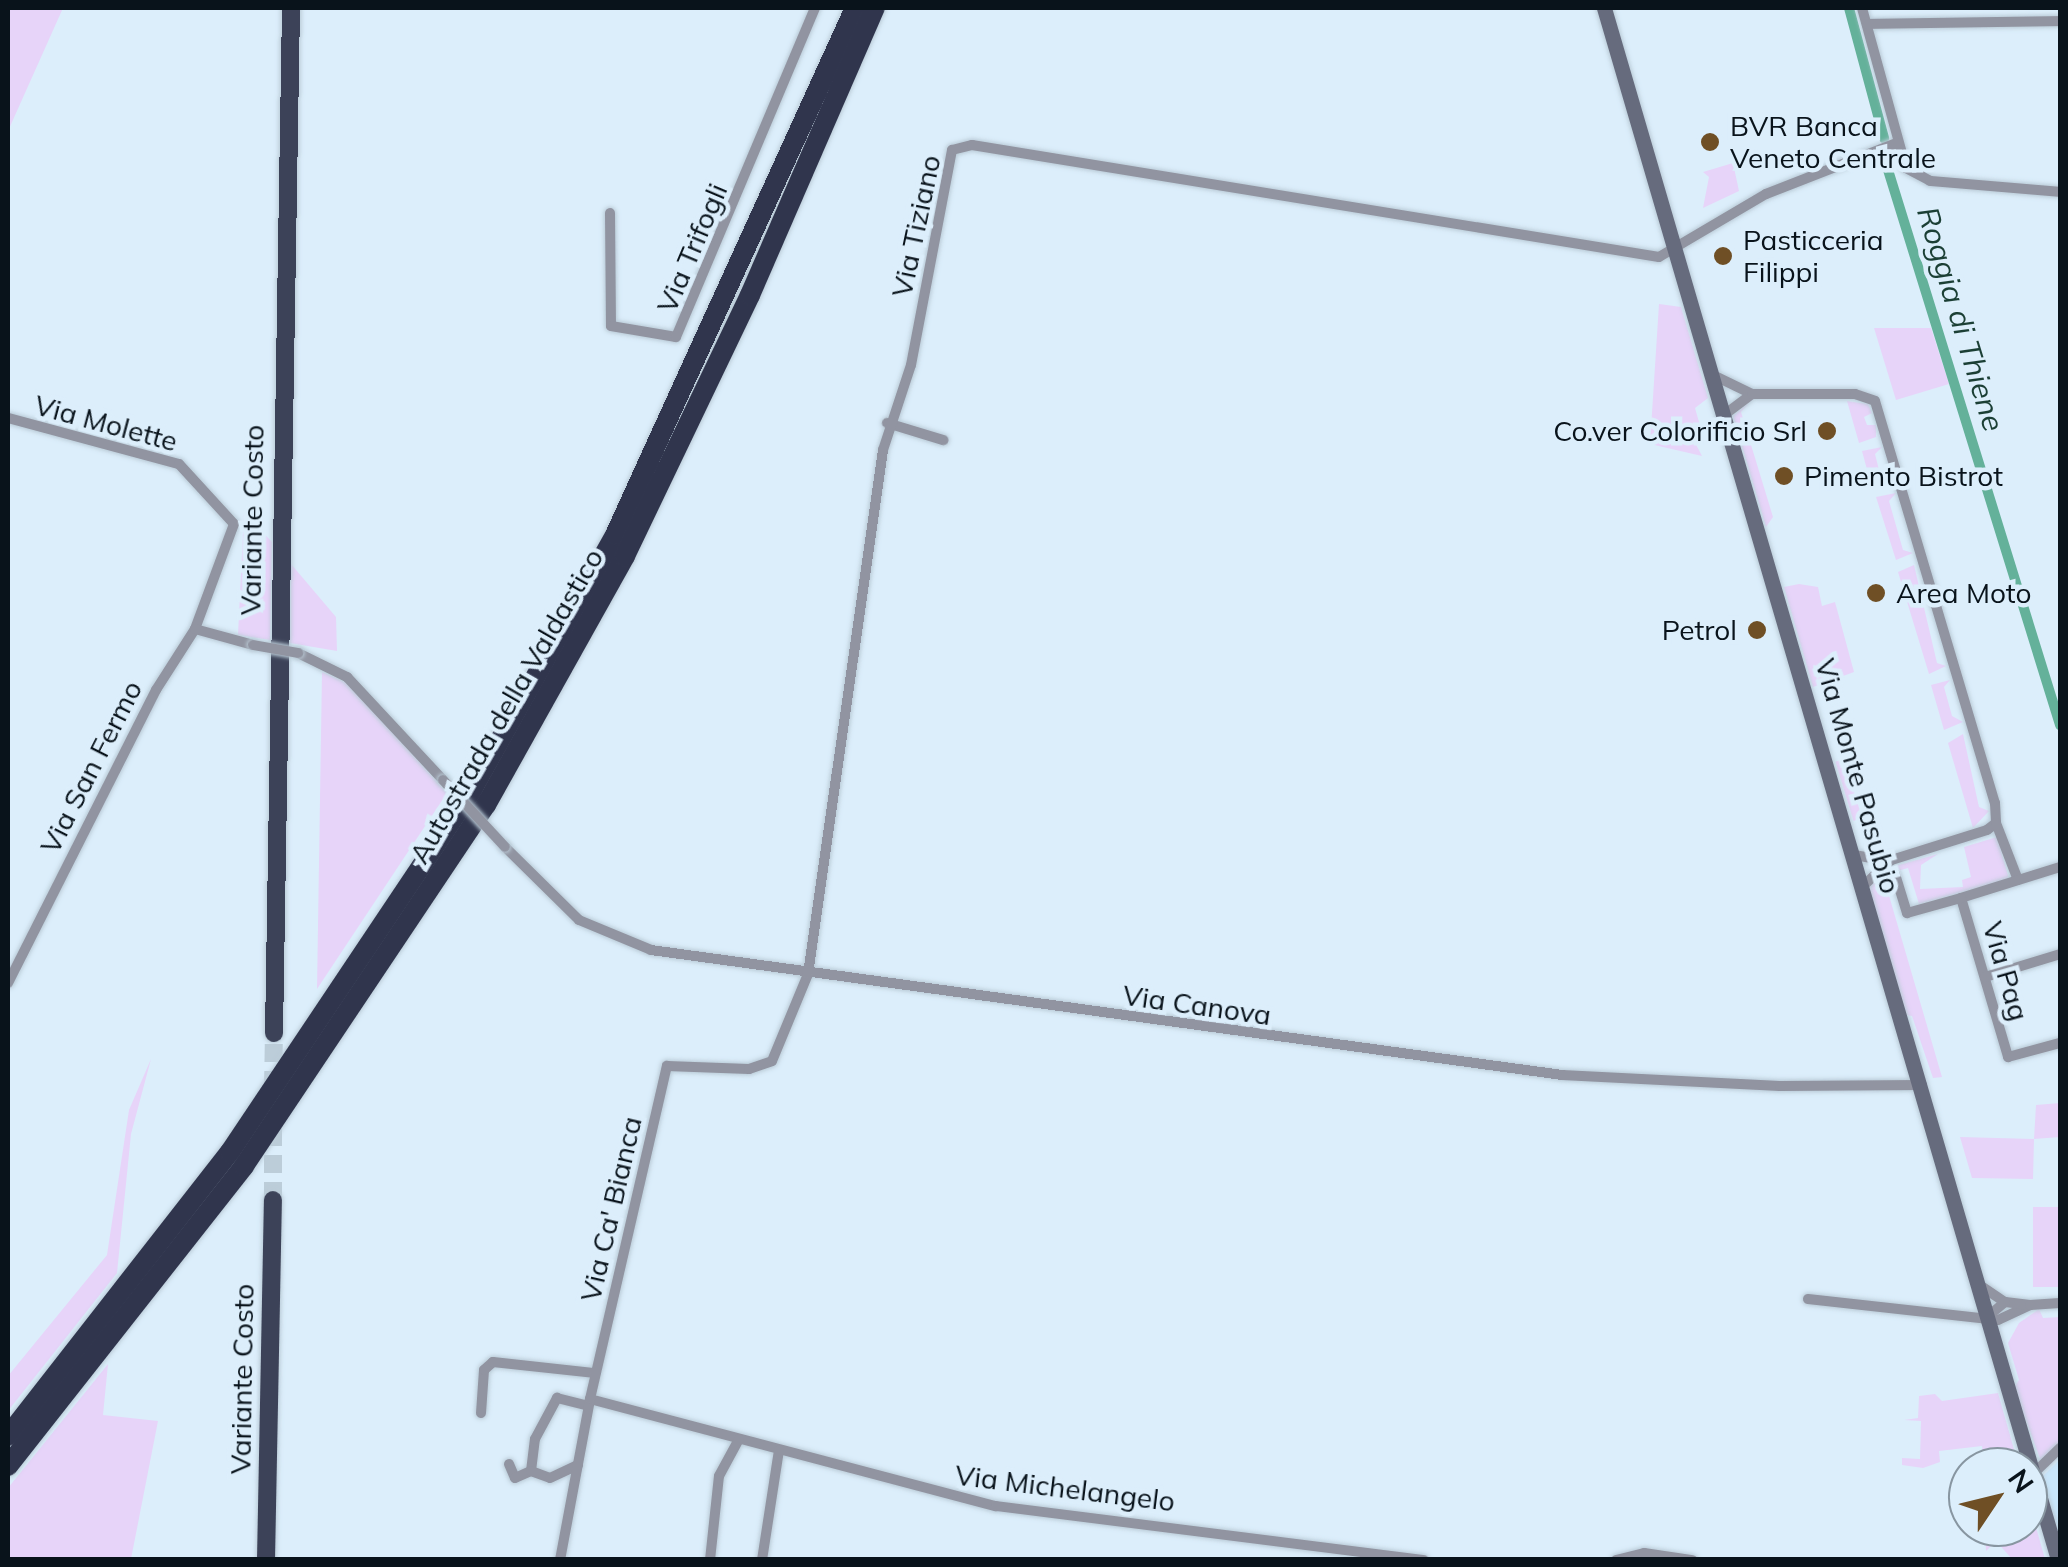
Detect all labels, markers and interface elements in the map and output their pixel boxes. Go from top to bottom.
place label: BVR Banca Veneto Centrale [1730,109,1936,175]
marker: BVR Banca Veneto Centrale [1699,131,1721,153]
street label: Via Tiziano [885,152,947,300]
street label: Via Trifogli [650,178,734,318]
water label: Roggia di Thiene [1910,202,2012,436]
place label: Pasticceria Filippi [1743,223,1884,289]
marker: Pasticceria Filippi [1712,245,1734,267]
street label: Via Molette [31,388,181,458]
place label: Co.ver Colorificio Srl [1553,414,1807,448]
marker: Co.ver Colorificio Srl [1816,420,1838,442]
street label: Variante Costo [234,424,270,616]
place label: Pimento Bistrot [1804,459,2003,493]
marker: Pimento Bistrot [1773,465,1795,487]
street label: Autostrada della Valdastico [402,543,610,869]
place label: Area Moto [1896,576,2031,610]
marker: Area Moto [1865,582,1887,604]
place label: Petrol [1662,613,1737,647]
marker: Petrol [1746,619,1768,641]
street label: Via Monte Pasubio [1808,655,1908,897]
street label: Via San Fermo [33,675,149,859]
street label: Via Pag [1976,918,2036,1024]
street label: Via Canova [1121,978,1273,1032]
street label: Via Ca' Bianca [573,1113,649,1305]
street label: Variante Costo [224,1283,260,1475]
north arrow [1948,1447,2048,1547]
street label: Via Michelangelo [953,1458,1177,1518]
text: N [2001,1462,2042,1499]

